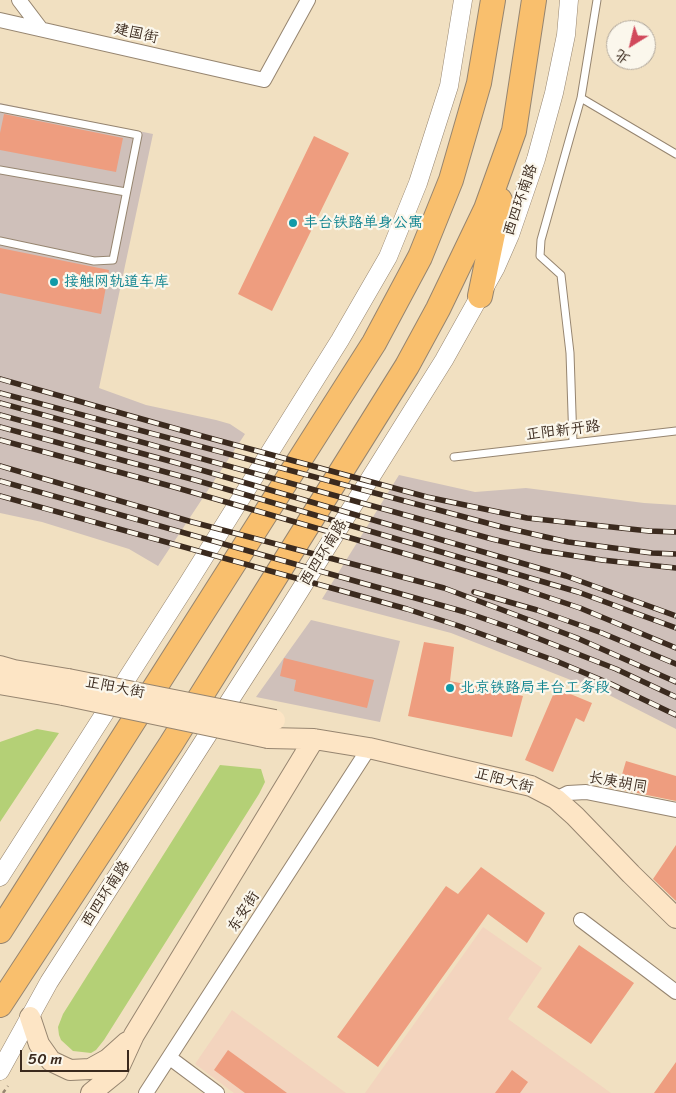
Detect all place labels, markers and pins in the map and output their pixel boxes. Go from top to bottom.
place label: 丰台铁路单身公寓 [303,214,423,232]
marker: 丰台铁路单身公寓 [287,217,299,229]
place label: 接触网轨道车库 [64,273,169,291]
marker: 接触网轨道车库 [48,276,60,288]
place label: 北京铁路局丰台工务段 [460,679,610,697]
marker: 北京铁路局丰台工务段 [444,682,456,694]

